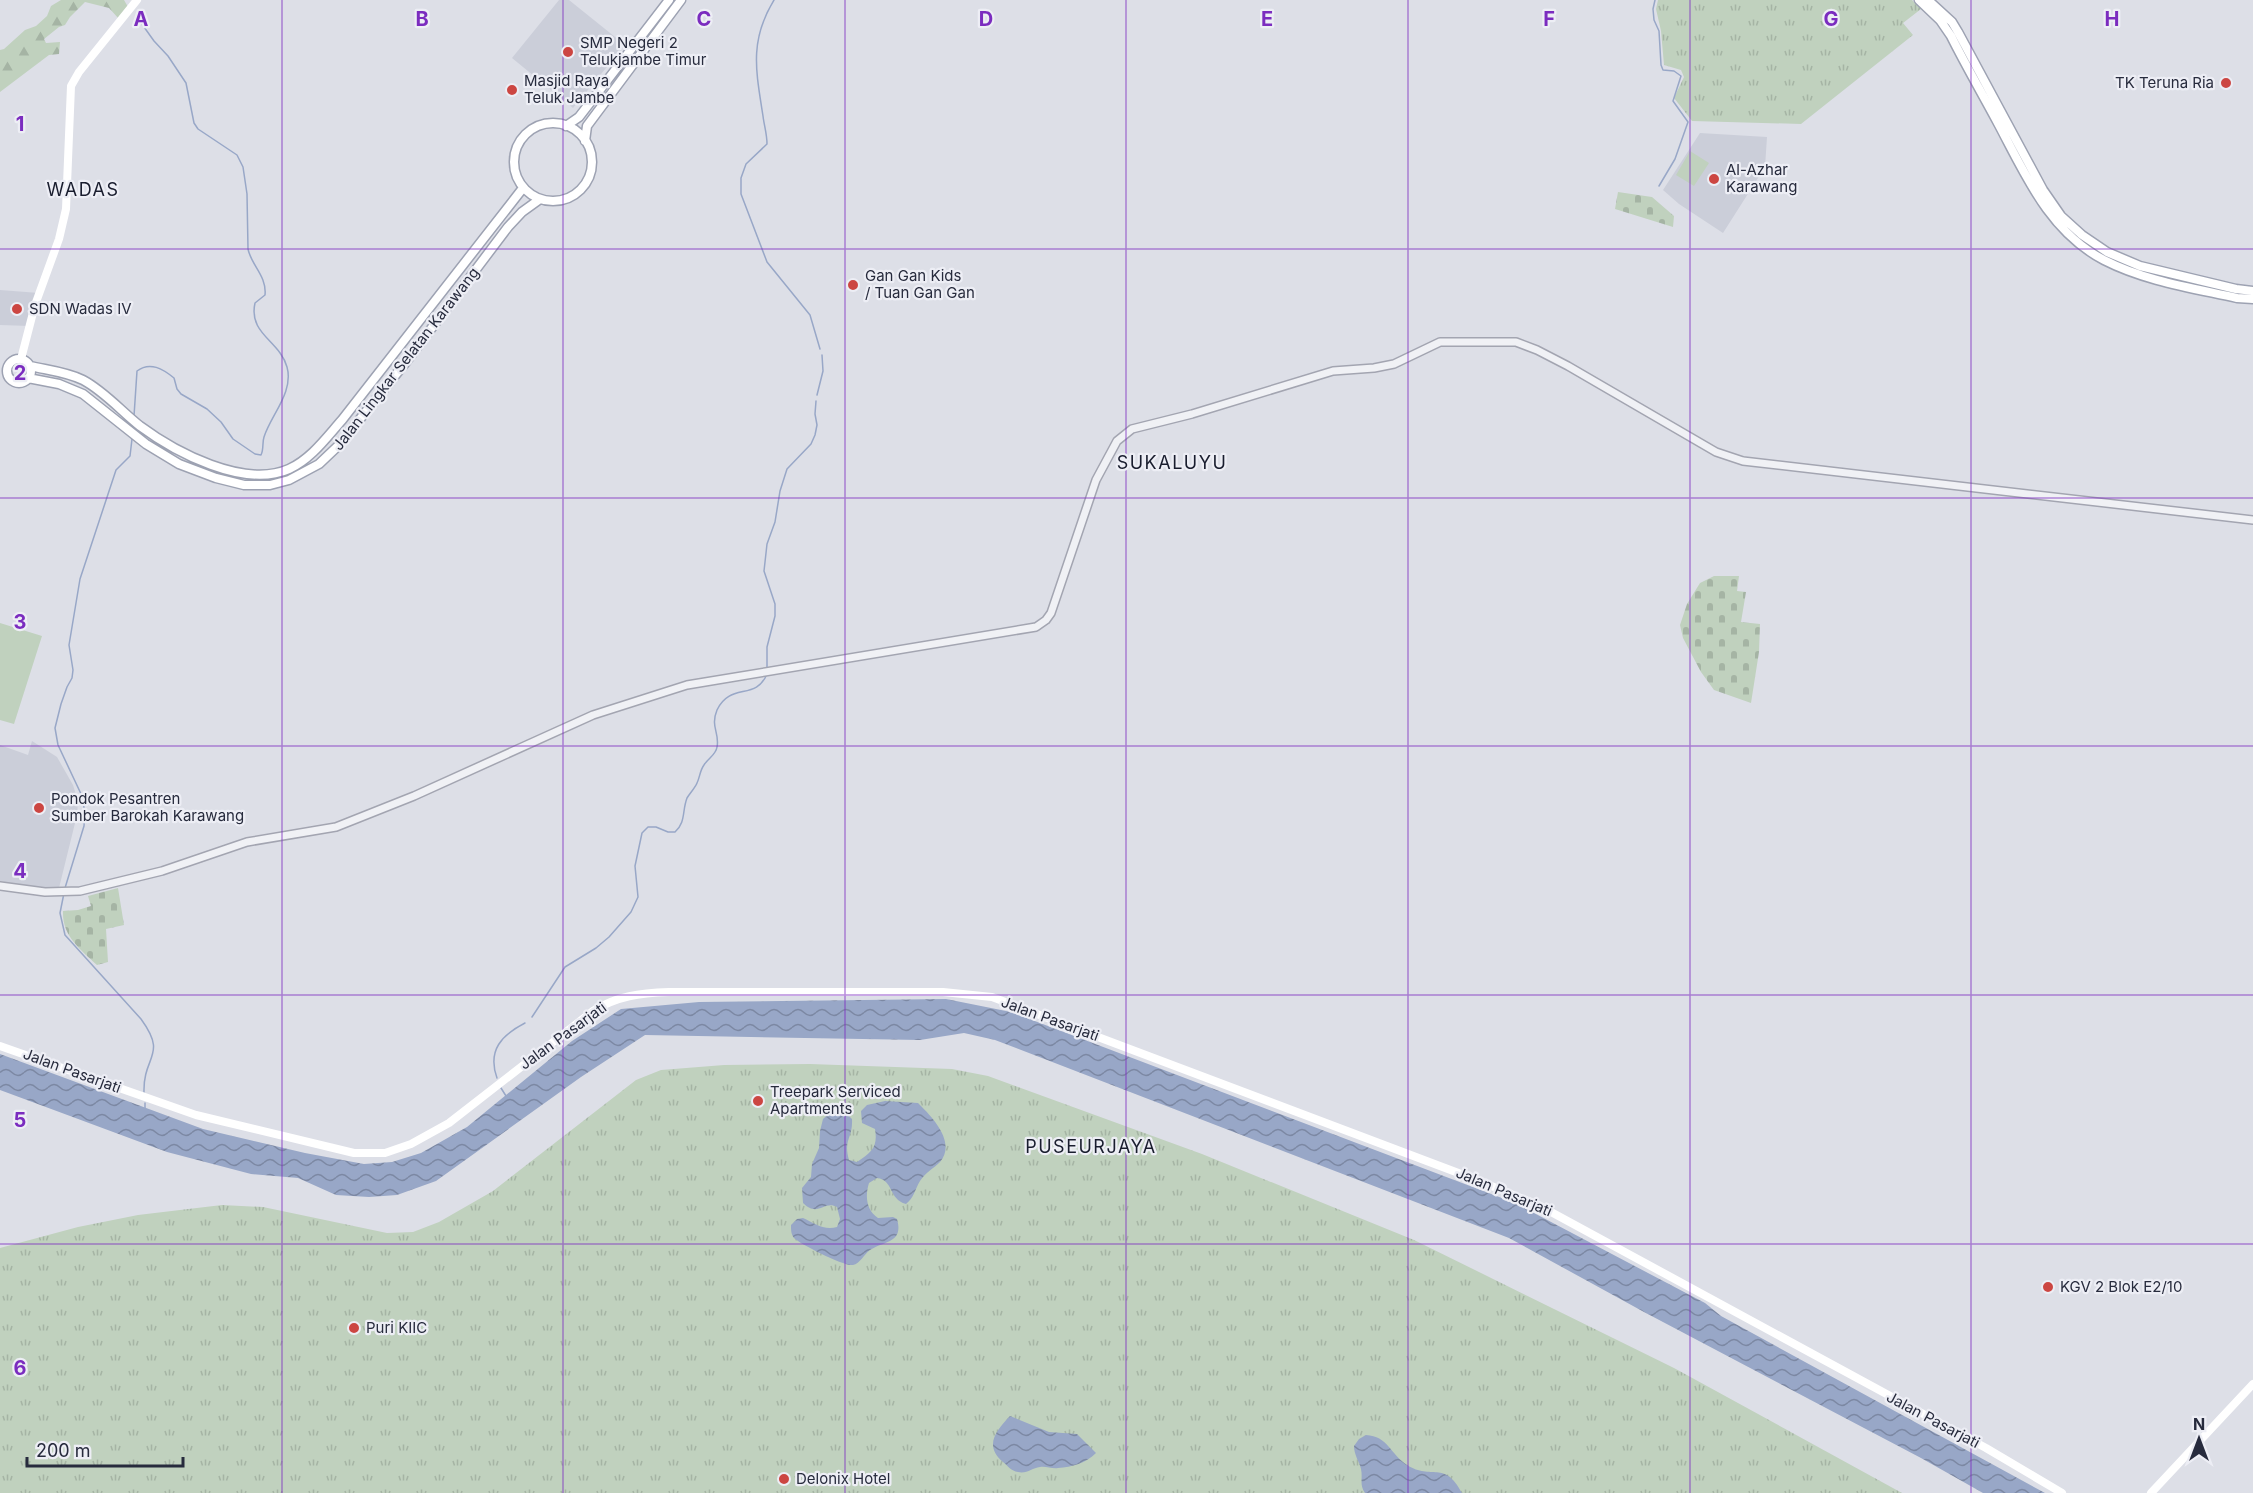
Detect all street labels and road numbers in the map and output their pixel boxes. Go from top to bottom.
street label: Jalan Lingkar Selatan Karawang [328,263,483,454]
street label: Jalan Pasarjati [999,992,1102,1045]
street label: Jalan Pasarjati [515,998,610,1074]
street label: Jalan Pasarjati [21,1044,124,1097]
street label: Jalan Pasarjati [1453,1163,1555,1220]
street label: Jalan Pasarjati [1883,1387,1983,1452]

